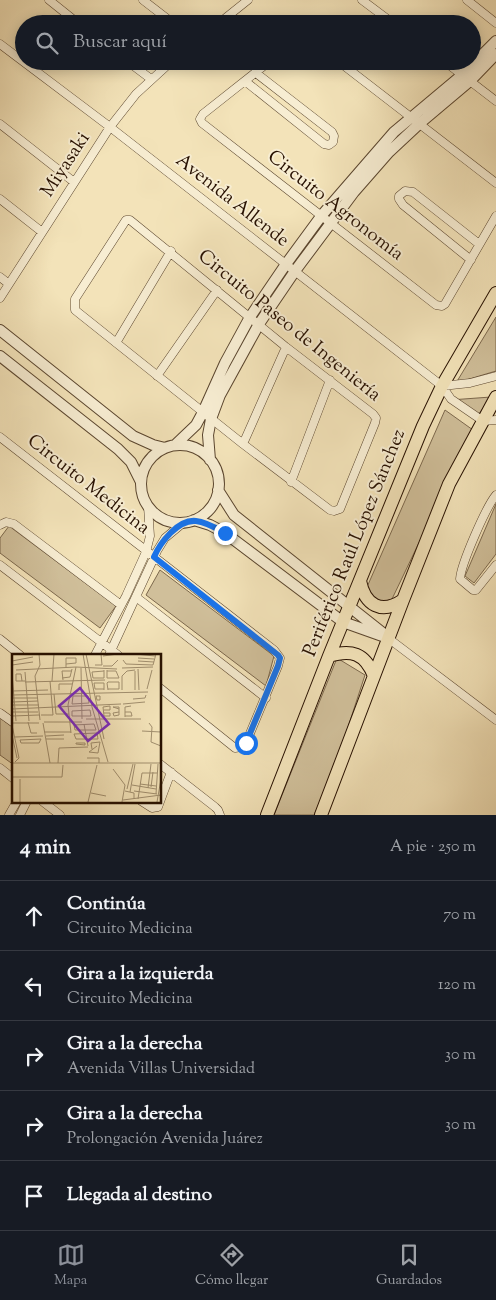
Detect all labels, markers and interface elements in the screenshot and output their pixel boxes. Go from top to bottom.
search box [15,15,481,70]
icon: search [33,29,61,57]
text: Buscar aquí [73,29,167,56]
street label: Miyasaki [35,127,97,203]
street label: Circuito Agronomía [261,144,409,268]
street label: Avenida Allende [169,148,295,254]
street label: Circuito Paseo de Ingeniería [192,244,387,409]
street label: Periférico Raúl López Sánchez [297,425,413,661]
street label: Circuito Medicina [21,428,155,542]
route end [214,522,237,545]
inset map [12,654,161,802]
route start [235,732,258,755]
text: 4 min [20,833,71,863]
text: A pie · 250 m [390,836,476,859]
text: Continúa [67,891,146,918]
icon: ahead [20,902,48,930]
text: 70 m [443,904,476,927]
text: Circuito Medicina [67,918,193,941]
text: Gira a la izquierda [67,961,213,988]
icon: left [20,972,48,1000]
text: 120 m [438,974,476,997]
text: Circuito Medicina [67,988,193,1011]
text: Gira a la derecha [67,1031,202,1058]
icon: right [20,1042,48,1070]
text: 30 m [445,1044,476,1067]
text: Avenida Villas Universidad [67,1058,255,1081]
text: Gira a la derecha [67,1101,202,1128]
icon: right [20,1112,48,1140]
text: 30 m [445,1114,476,1137]
text: Prolongación Avenida Juárez [67,1128,263,1151]
icon: arrive [20,1182,48,1210]
text: Llegada al destino [67,1182,212,1209]
tab: Mapa [54,1241,87,1291]
tab: Cómo llegar [195,1241,268,1291]
tab: Guardados [376,1241,442,1291]

